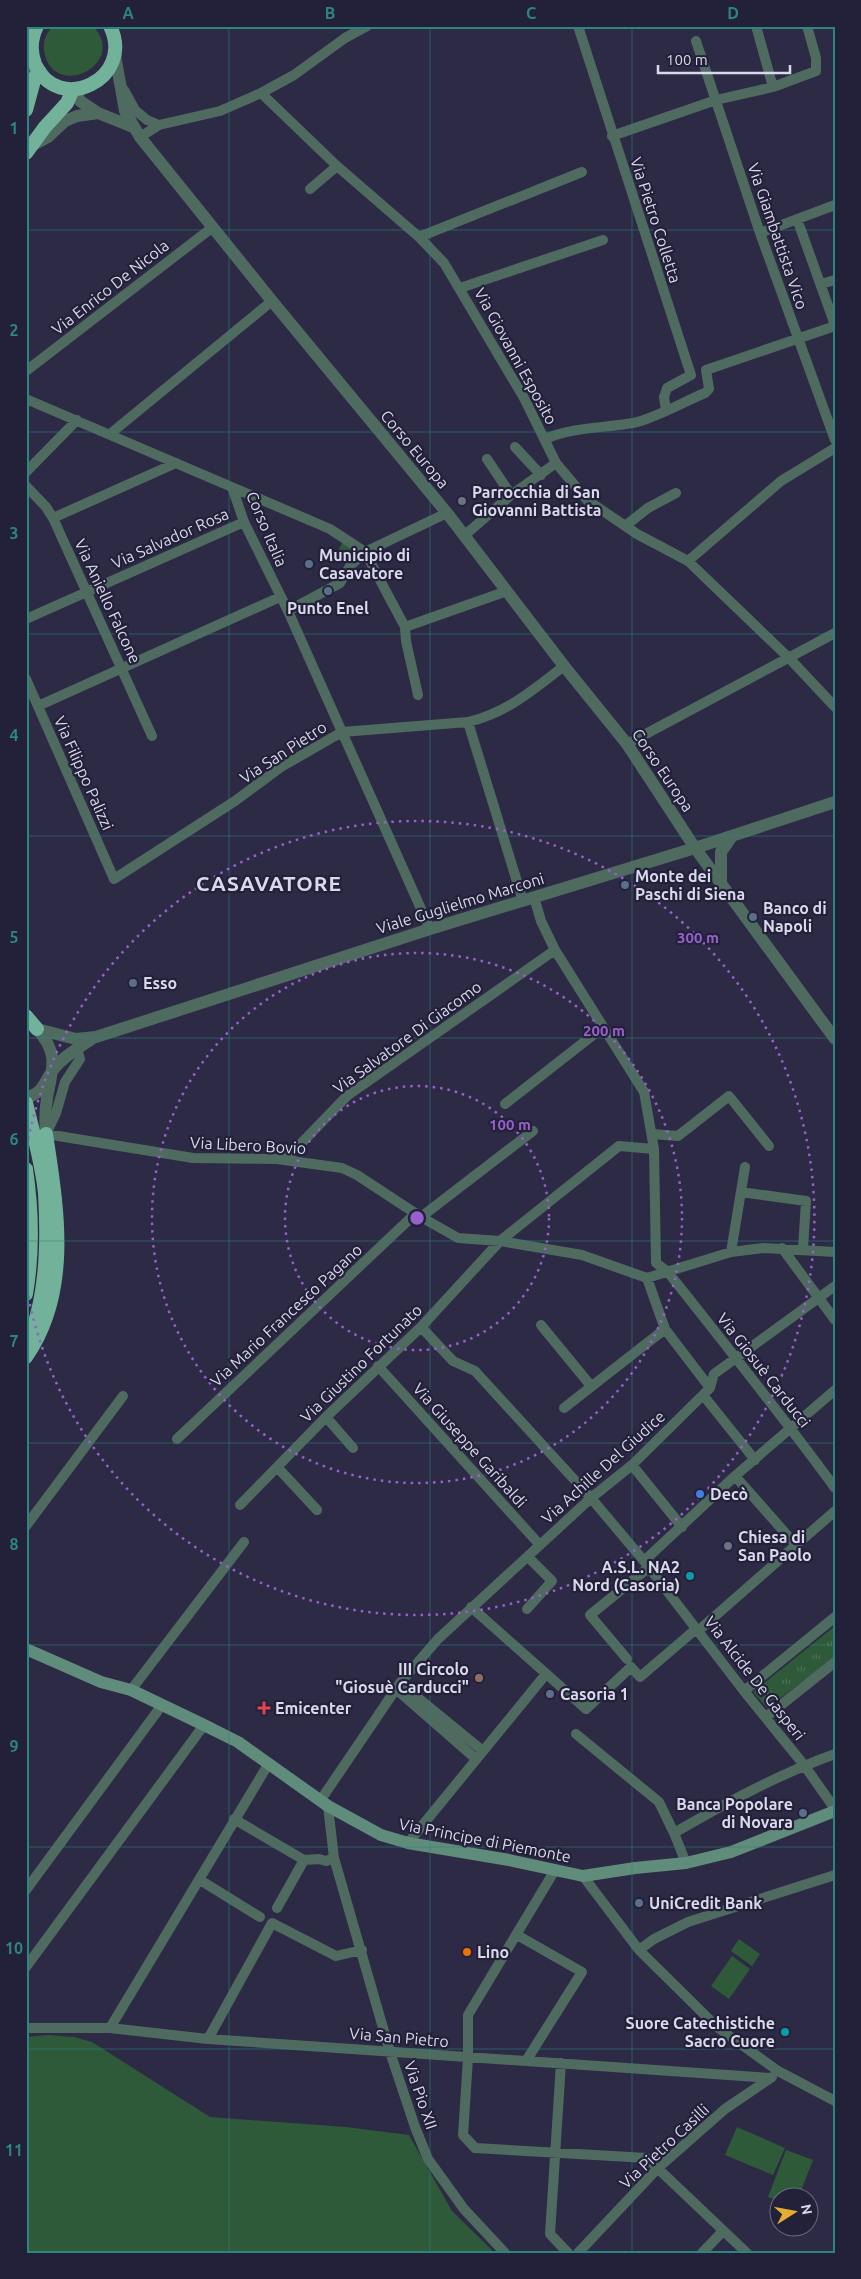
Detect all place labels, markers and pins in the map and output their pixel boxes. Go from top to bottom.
place label: Parrocchia di San Giovanni Battista [472,483,601,519]
marker: Parrocchia di San Giovanni Battista [456,495,468,507]
place label: Municipio di Casavatore [319,546,410,582]
marker: Municipio di Casavatore [303,558,315,570]
marker: Punto Enel [322,585,334,597]
place label: Punto Enel [287,599,369,617]
place label: Monte dei Paschi di Siena [635,867,745,903]
marker: Monte dei Paschi di Siena [619,879,631,891]
place label: Banco di Napoli [763,899,827,935]
marker: Banco di Napoli [747,911,759,923]
place label: Esso [143,974,177,992]
marker: Esso [127,977,139,989]
centre of rings [408,1209,426,1227]
place label: Decò [710,1485,748,1503]
marker: Decò [694,1488,706,1500]
place label: Chiesa di San Paolo [738,1528,812,1564]
marker: Chiesa di San Paolo [722,1540,734,1552]
place label: A.S.L. NA2 Nord (Casoria) [572,1558,680,1595]
marker: A.S.L. NA2 Nord (Casoria) [684,1570,696,1582]
place label: III Circolo "Giosuè Carducci" [335,1660,469,1696]
marker: III Circolo "Giosuè Carducci" [473,1672,485,1684]
place label: Casoria 1 [560,1685,629,1703]
marker: Casoria 1 [544,1688,556,1700]
place label: Emicenter [275,1699,352,1717]
marker: Emicenter [257,1701,271,1715]
place label: Banca Popolare di Novara [676,1795,793,1831]
marker: Banca Popolare di Novara [797,1807,809,1819]
place label: UniCredit Bank [649,1894,762,1912]
marker: UniCredit Bank [633,1897,645,1909]
place label: Lino [477,1943,509,1961]
marker: Lino [461,1946,473,1958]
place label: Suore Catechistiche Sacro Cuore [626,2014,775,2050]
marker: Suore Catechistiche Sacro Cuore [779,2026,791,2038]

